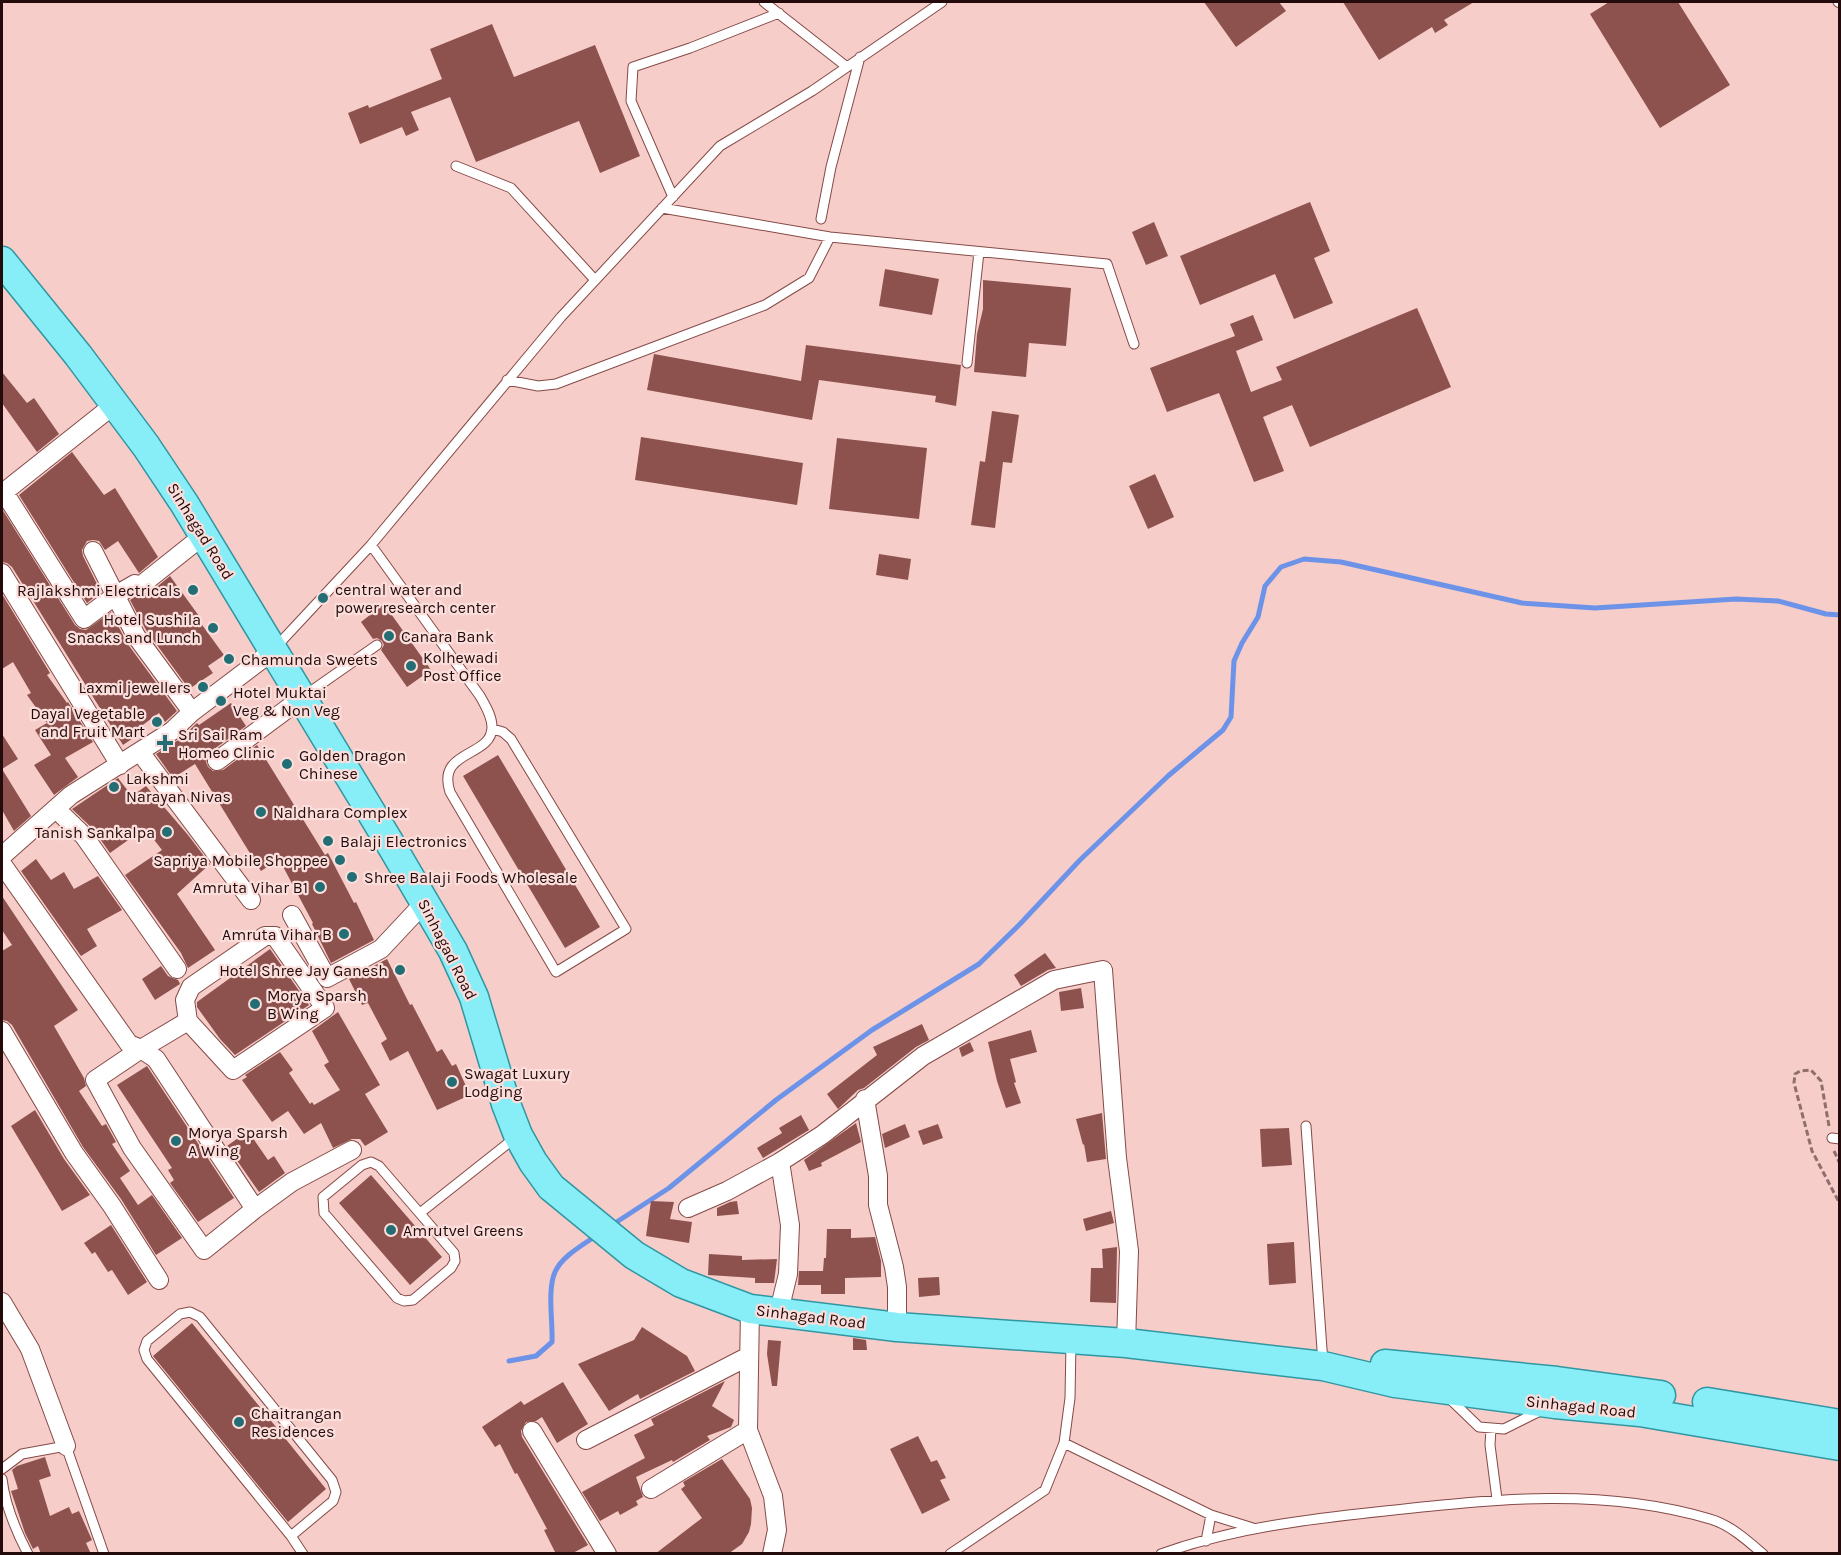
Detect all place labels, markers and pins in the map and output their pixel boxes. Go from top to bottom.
place label: central water and power research center [335,580,496,617]
place label: Rajlakshmi Electricals [17,581,181,600]
marker: Rajlakshmi Electricals [186,583,200,597]
marker: central water and power research center [316,591,330,605]
place label: Hotel Sushila Snacks and Lunch [67,610,201,647]
marker: Hotel Sushila Snacks and Lunch [206,621,220,635]
place label: Canara Bank [401,627,494,646]
marker: Canara Bank [382,629,396,643]
place label: Kolhewadi Post Office [423,648,501,685]
place label: Chamunda Sweets [241,650,378,669]
marker: Chamunda Sweets [222,652,236,666]
marker: Kolhewadi Post Office [404,659,418,673]
place label: Laxmi jewellers [79,678,191,697]
marker: Laxmi jewellers [196,680,210,694]
place label: Hotel Muktai Veg & Non Veg [233,683,340,720]
marker: Hotel Muktai Veg & Non Veg [214,694,228,708]
place label: Dayal Vegetable and Fruit Mart [30,704,145,741]
marker: Dayal Vegetable and Fruit Mart [150,715,164,729]
place label: Sri Sai Ram Homeo Clinic [178,725,275,762]
marker: Sri Sai Ram Homeo Clinic [156,734,174,752]
place label: Golden Dragon Chinese [299,746,406,783]
marker: Golden Dragon Chinese [280,757,294,771]
place label: Lakshmi Narayan Nivas [126,769,231,806]
marker: Lakshmi Narayan Nivas [107,780,121,794]
place label: Naldhara Complex [273,803,407,822]
marker: Naldhara Complex [254,805,268,819]
place label: Tanish Sankalpa [35,823,155,842]
marker: Tanish Sankalpa [160,825,174,839]
place label: Balaji Electronics [340,832,467,851]
marker: Balaji Electronics [321,834,335,848]
place label: Sapriya Mobile Shoppee [153,851,328,870]
marker: Sapriya Mobile Shoppee [333,853,347,867]
place label: Shree Balaji Foods Wholesale [364,868,577,887]
marker: Shree Balaji Foods Wholesale [345,870,359,884]
place label: Amruta Vihar B1 [193,878,308,897]
marker: Amruta Vihar B1 [313,880,327,894]
place label: Amruta Vihar B [222,925,332,944]
marker: Amruta Vihar B [337,927,351,941]
place label: Hotel Shree Jay Ganesh [219,961,388,980]
marker: Hotel Shree Jay Ganesh [393,963,407,977]
place label: Morya Sparsh B Wing [267,986,367,1023]
marker: Morya Sparsh B Wing [248,997,262,1011]
place label: Swagat Luxury Lodging [464,1064,571,1101]
marker: Swagat Luxury Lodging [445,1075,459,1089]
place label: Morya Sparsh A Wing [188,1123,288,1160]
marker: Morya Sparsh A Wing [169,1134,183,1148]
place label: Amrutvel Greens [403,1221,524,1240]
marker: Amrutvel Greens [384,1223,398,1237]
place label: Chaitrangan Residences [251,1404,342,1441]
marker: Chaitrangan Residences [232,1415,246,1429]

